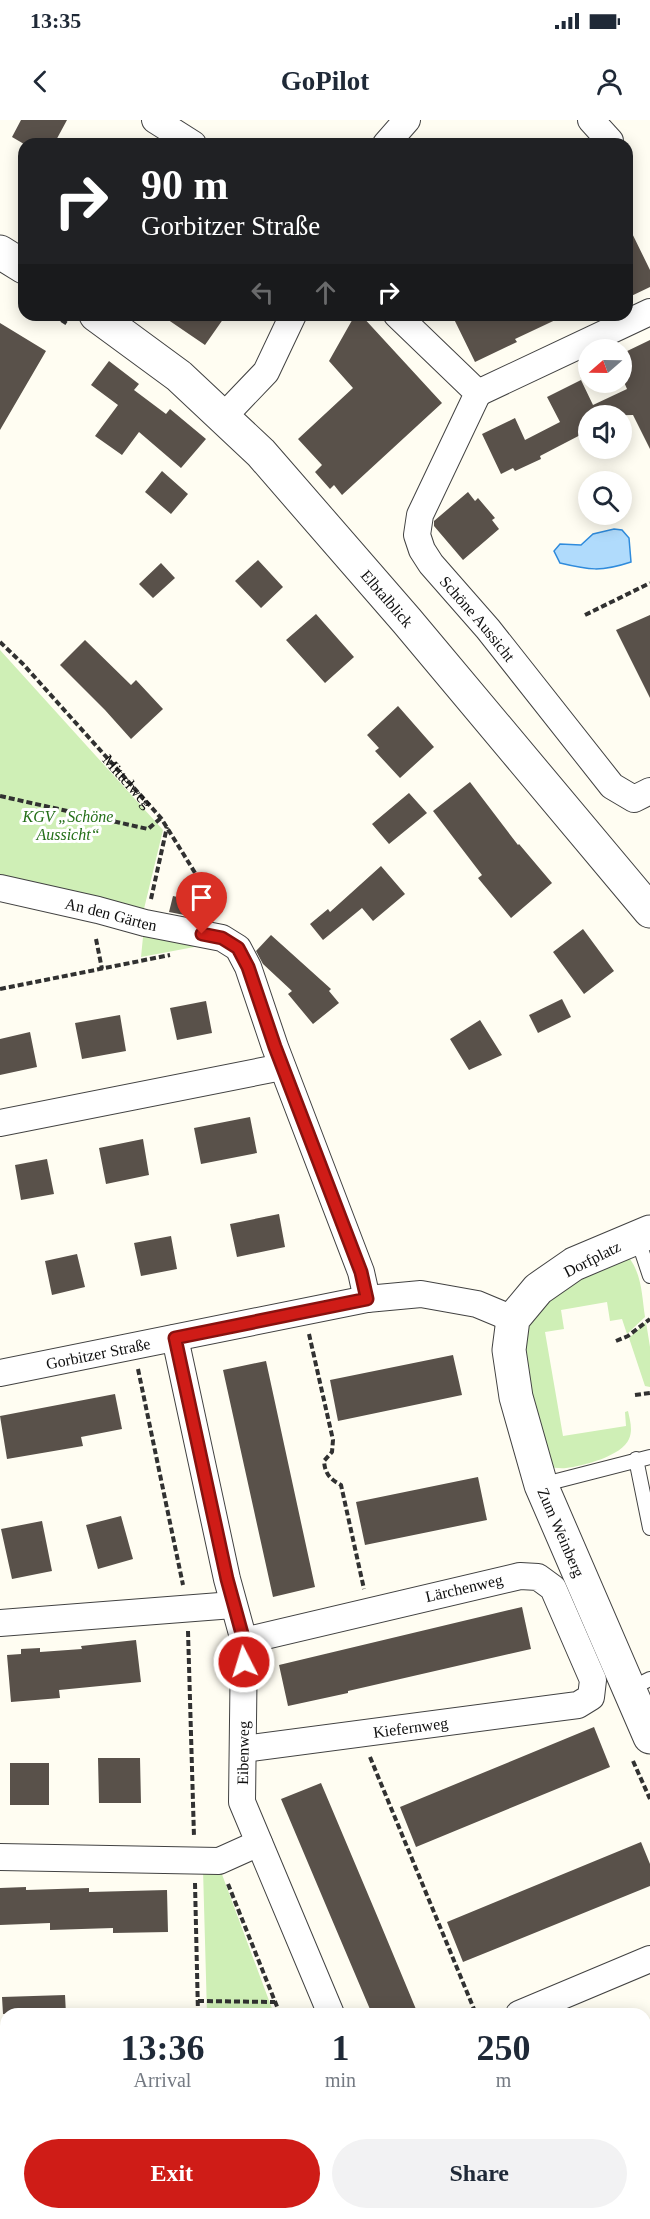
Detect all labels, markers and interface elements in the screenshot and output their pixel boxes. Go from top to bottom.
text: 13:35 [30,8,81,33]
icon: back [24,65,57,98]
icon: person [593,65,626,98]
text: GoPilot [281,66,369,96]
icon: right [42,162,120,240]
text: 90 m [141,162,229,208]
text: Gorbitzer Straße [141,211,320,241]
icon: left [246,276,279,309]
icon: ahead [309,276,342,309]
icon: right [372,276,405,309]
north arrow [578,339,632,393]
map controls [578,339,632,525]
button: sound [578,405,632,459]
button: search [578,471,632,525]
street label: Elbtalblick [358,566,417,630]
street label: Schöne Aussicht [437,572,519,665]
street label: Mittelweg [100,751,156,812]
park label: KGV „Schöne Aussicht“ [22,808,113,843]
pin [176,872,227,934]
icon: arrive [185,881,218,914]
street label: An den Gärten [63,894,158,934]
street label: Dorfplatz [561,1238,624,1281]
street label: Gorbitzer Straße [44,1334,152,1372]
street label: Zum Weinberg [535,1485,588,1580]
street label: Lärchenweg [424,1571,505,1606]
position arrow [212,1630,276,1694]
street label: Kiefernweg [372,1714,449,1740]
street label: Eibenweg [234,1721,253,1785]
text: 13:36 [120,2028,204,2068]
text: 1 [332,2028,350,2068]
text: 250 [477,2028,531,2068]
text: Arrival [134,2069,191,2091]
text: min [325,2069,356,2091]
text: m [496,2069,511,2091]
button: Exit [24,2139,320,2208]
button: Share [332,2139,627,2208]

